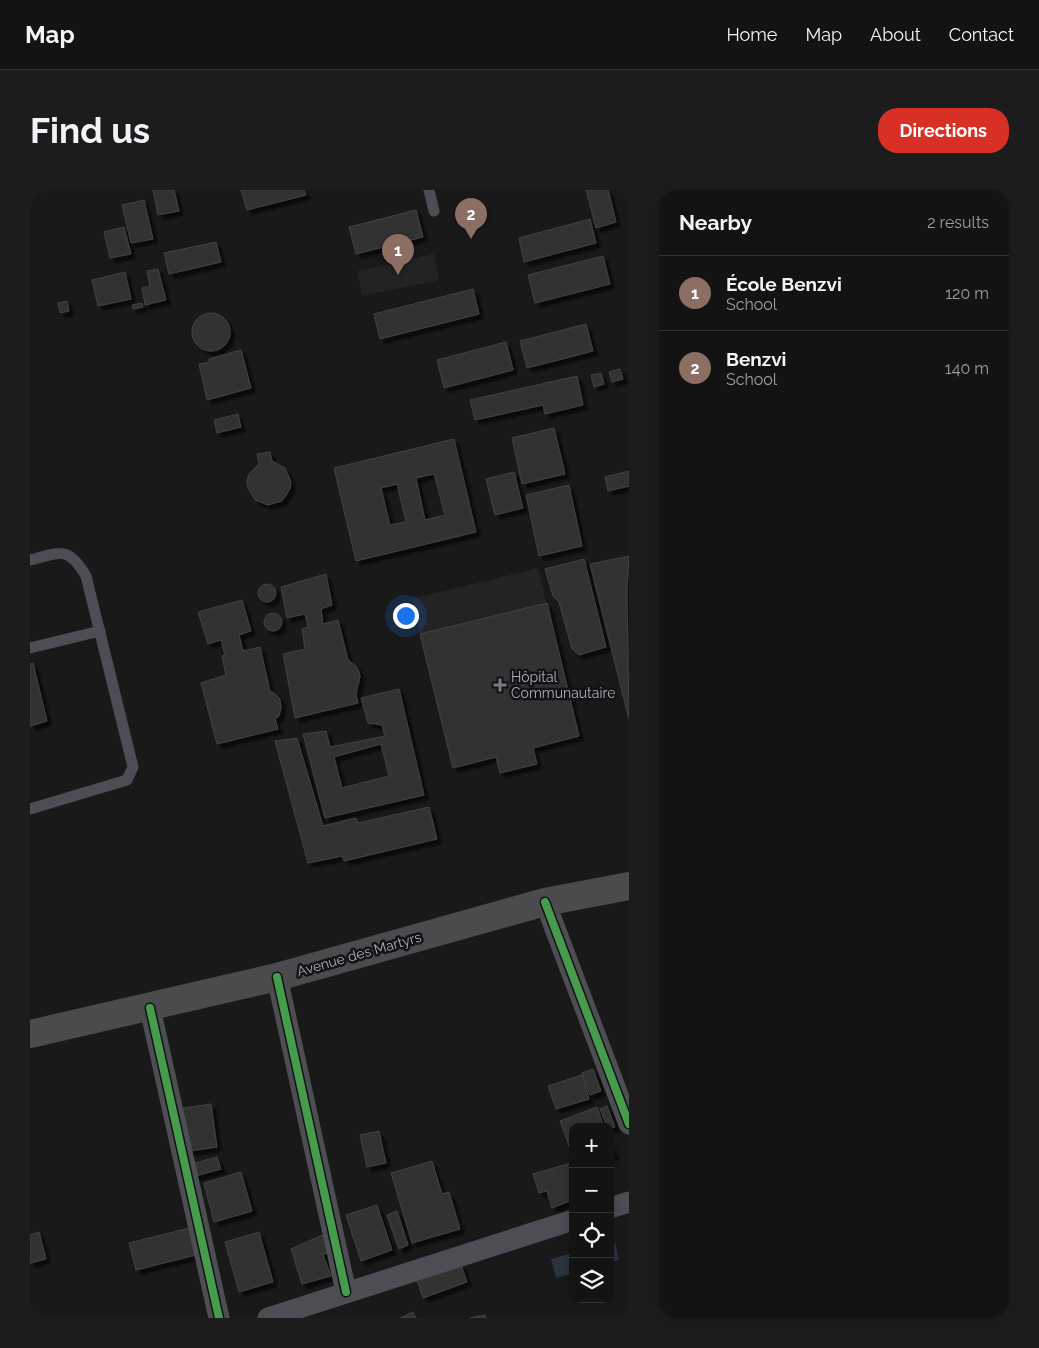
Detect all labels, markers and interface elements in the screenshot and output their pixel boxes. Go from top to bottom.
text: Map [25,20,75,49]
text: Home [726,24,777,45]
text: Map [805,24,842,45]
text: About [870,24,921,45]
text: Contact [949,24,1014,45]
button: Directions [878,108,1009,153]
text: Find us [30,110,150,151]
pin: 2 [455,198,487,239]
text: Nearby [679,210,752,235]
text: 2 results [927,213,989,232]
pin: 1 [382,234,414,275]
text: École Benzvi [726,273,842,295]
text: 1 [691,284,699,303]
text: 120 m [945,284,989,303]
text: School [726,295,777,314]
text: Benzvi [726,348,786,370]
text: 2 [690,359,700,378]
text: 140 m [945,359,989,378]
text: School [726,370,777,389]
your location [393,603,419,629]
place label: Hôpital Communautaire [511,669,615,701]
marker: Hôpital Communautaire [493,678,507,692]
street label: Avenue des Martyrs [295,929,423,979]
map controls [569,1123,614,1303]
button: + [569,1123,614,1168]
button: − [569,1168,614,1213]
button: locate [569,1213,614,1258]
button: layers [569,1258,614,1303]

